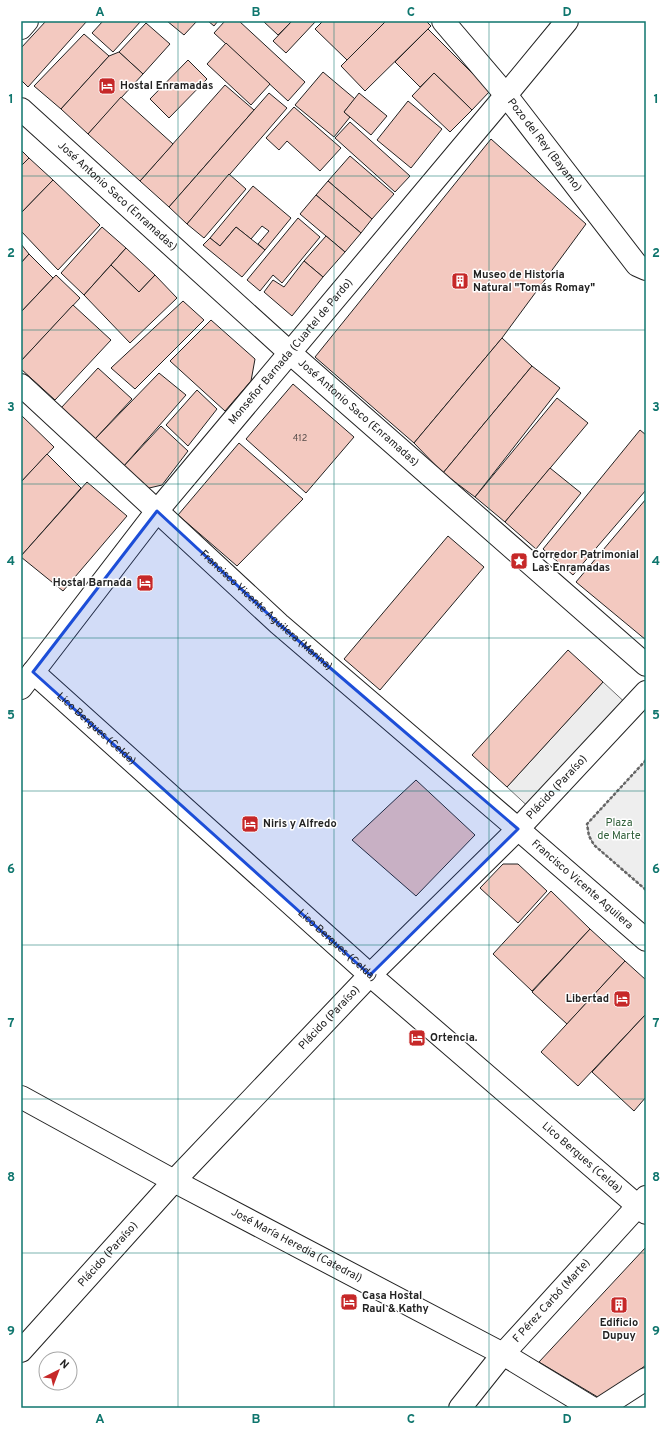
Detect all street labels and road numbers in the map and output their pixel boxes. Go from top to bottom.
street label: Pozo del Rey (Bayamo) [504,96,585,194]
street label: José Antonio Saco (Enramadas) [55,139,180,254]
street label: Monseñor Barnada (Cuartel de Pardo) [225,276,356,427]
street label: José Antonio Saco (Enramadas) [295,356,422,470]
street label: Francisco Vicente Aguilera (Marina) [197,547,335,674]
street label: Lico Bergues (Celda) [54,690,139,768]
street label: Plácido (Paraíso) [524,752,590,822]
street label: Francisco Vicente Aguilera [528,837,636,933]
street label: Lico Bergues (Celda) [295,906,380,985]
street label: Plácido (Paraíso) [296,983,363,1053]
street label: Lico Bergues (Celda) [539,1119,625,1196]
street label: José María Heredia (Catedral) [229,1205,365,1286]
street label: Plácido (Paraíso) [75,1219,141,1290]
street label: F Pérez Carbó (Marte) [510,1256,593,1346]

